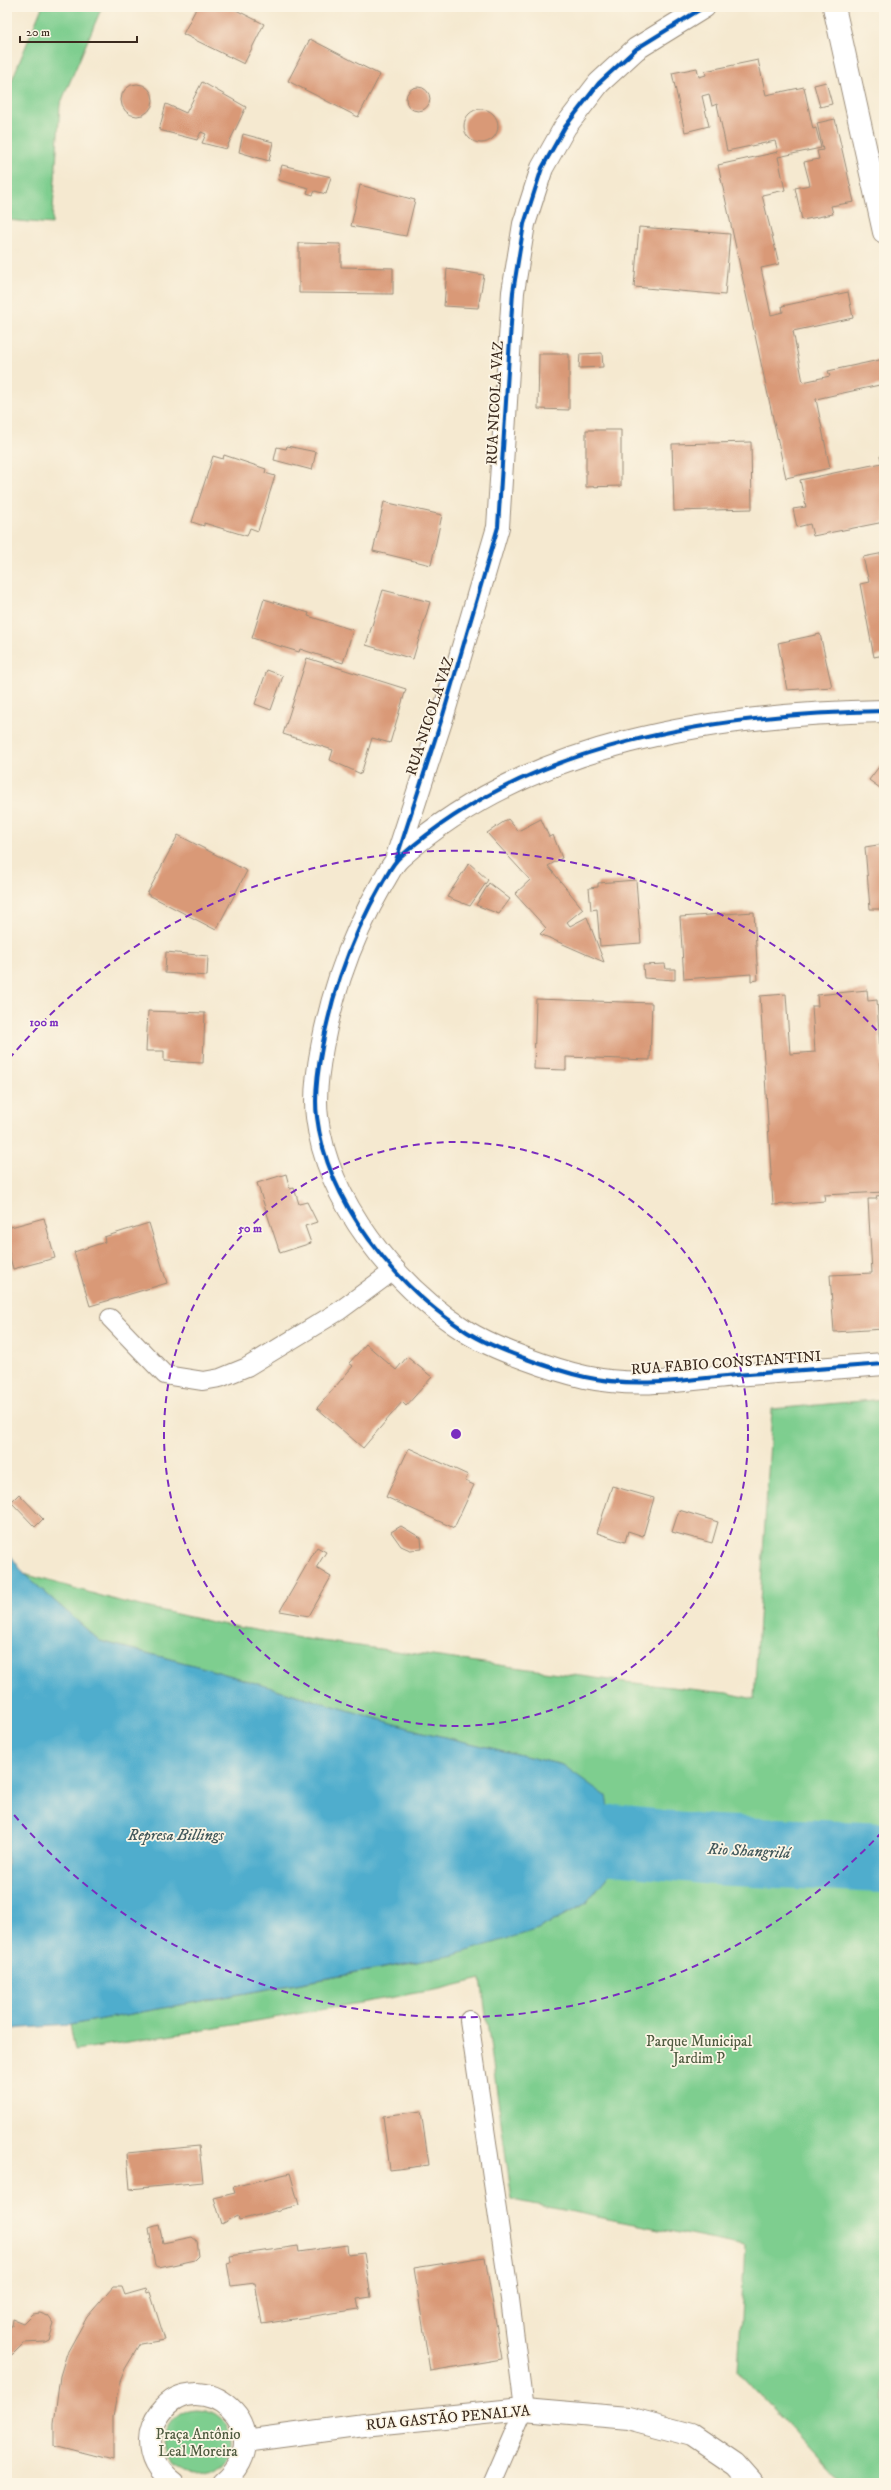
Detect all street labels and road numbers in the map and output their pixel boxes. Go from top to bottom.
street label: RUA NICOLA VAZ [482,340,508,466]
street label: RUA NICOLA VAZ [402,654,458,778]
street label: RUA FABIO CONSTANTINI [630,1347,822,1379]
street label: RUA GASTÃO PENALVA [365,2400,531,2435]

